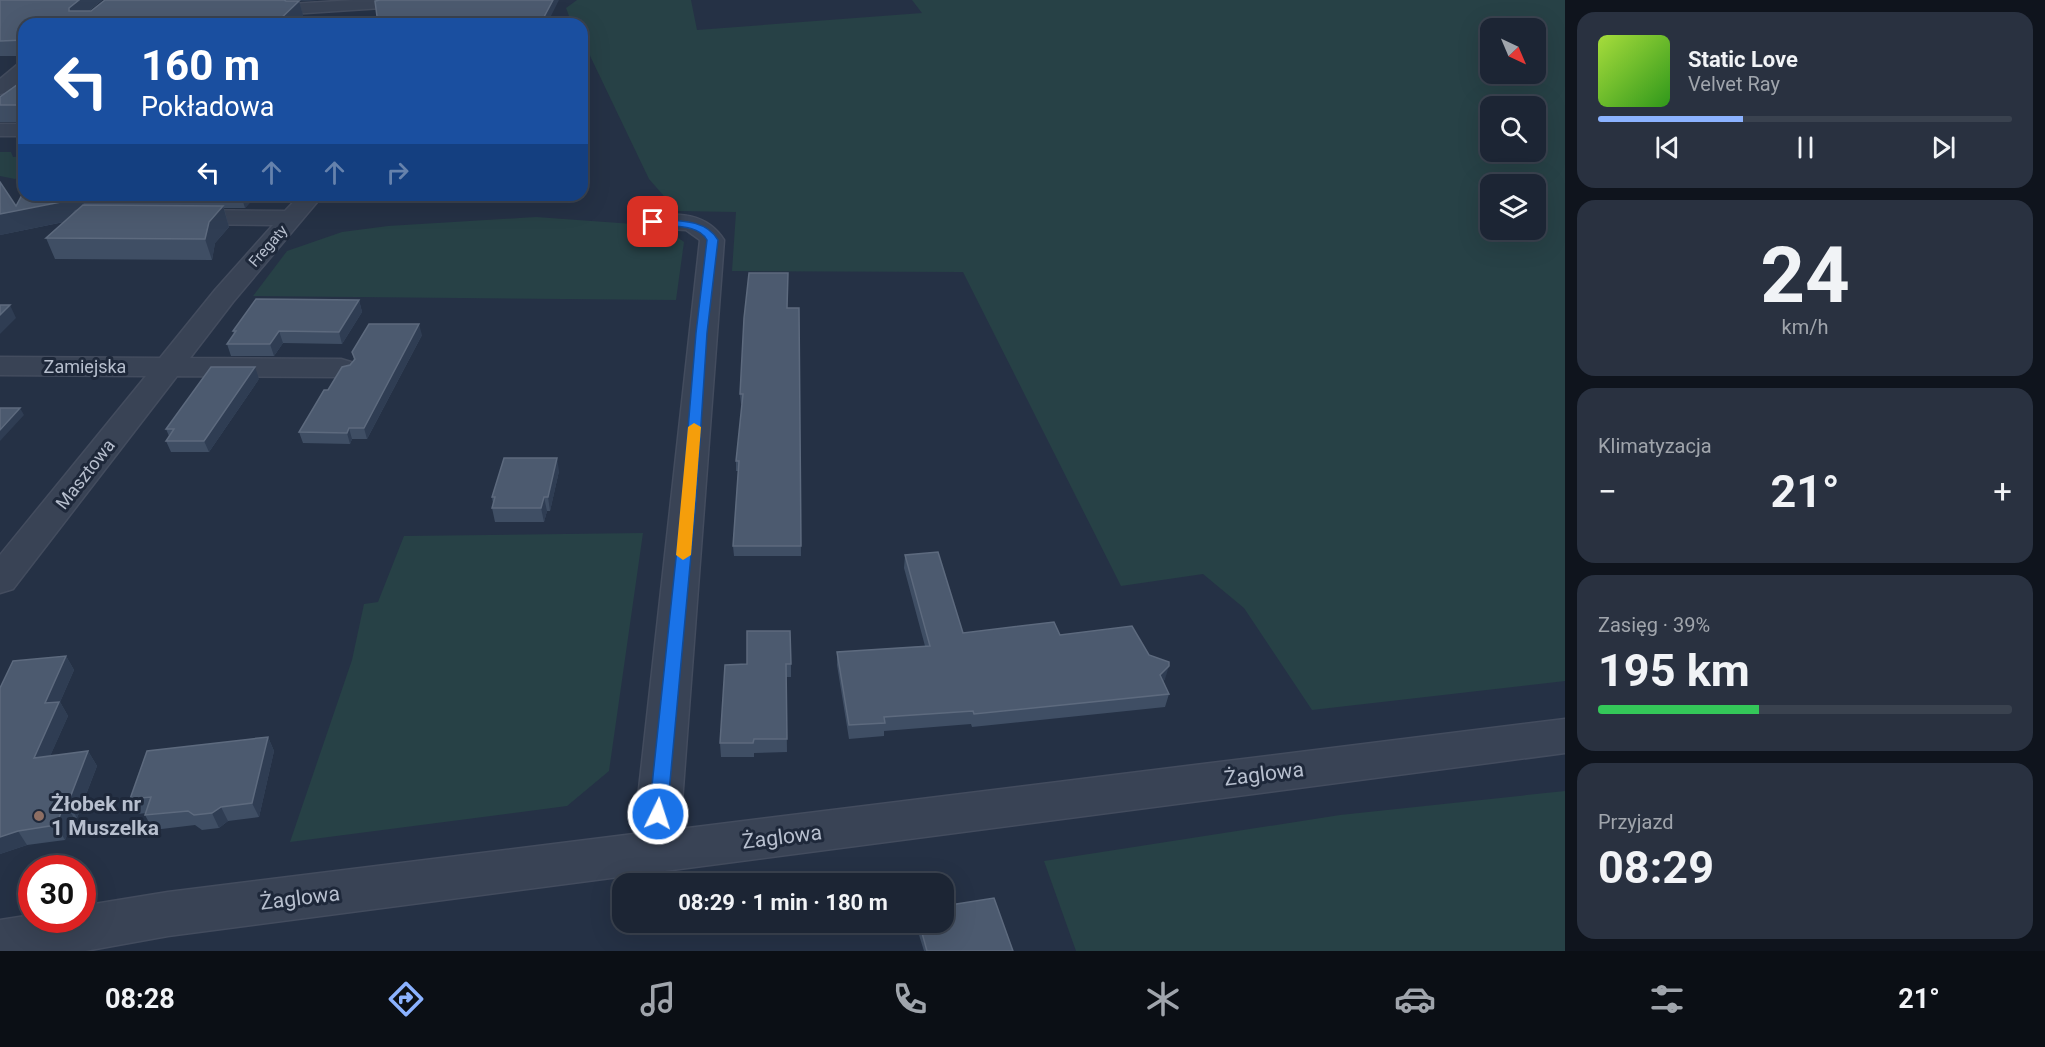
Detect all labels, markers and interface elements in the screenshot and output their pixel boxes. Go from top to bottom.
north arrow [1480,18,1546,84]
map controls [1480,18,1546,240]
text: 160 m [141,41,260,90]
icon: left [42,42,120,120]
text: Static Love [1688,47,1798,72]
text: Velvet Ray [1688,72,1780,96]
text: Pokładowa [141,91,275,123]
button: search [1480,96,1546,162]
icon: previous [1651,131,1684,164]
icon: pause [1789,131,1822,164]
icon: next [1927,131,1960,164]
icon: left [192,156,225,189]
icon: ahead [255,156,288,189]
icon: ahead [318,156,351,189]
icon: right [381,156,414,189]
button: layers [1480,174,1546,240]
pin [627,196,678,247]
icon: arrive [636,205,669,238]
street label: Fregaty [245,221,291,271]
text: 24 [1760,230,1850,321]
text: km/h [1782,315,1828,339]
street label: Zamiejska [44,356,126,377]
text: Klimatyzacja [1598,434,1712,458]
street label: Masztowa [51,435,119,513]
text: 21° [1770,465,1840,518]
text: − [1598,472,1617,511]
text: + [1993,472,2012,511]
text: Zasięg · 39% [1598,613,1710,637]
text: 195 km [1598,644,1750,697]
street label: Żaglowa [1223,757,1305,791]
position arrow [626,782,690,846]
place label: Żłobek nr 1 Muszelka [51,792,159,840]
marker: Żłobek nr 1 Muszelka [32,809,46,823]
text: Przyjazd [1598,810,1674,834]
street label: Żaglowa [741,820,823,854]
text: 08:29 [1598,841,1714,894]
speed limit sign: 30 [18,855,96,933]
street label: Żaglowa [259,881,341,915]
text: 08:29 · 1 min · 180 m [678,890,888,915]
icon: directions [385,978,427,1020]
icon: music [637,978,679,1020]
icon: phone [889,978,931,1020]
icon: climate [1142,978,1184,1020]
icon: car [1394,978,1436,1020]
icon: filters [1646,978,1688,1020]
text: 08:28 [105,983,175,1015]
text: 21° [1898,983,1940,1015]

